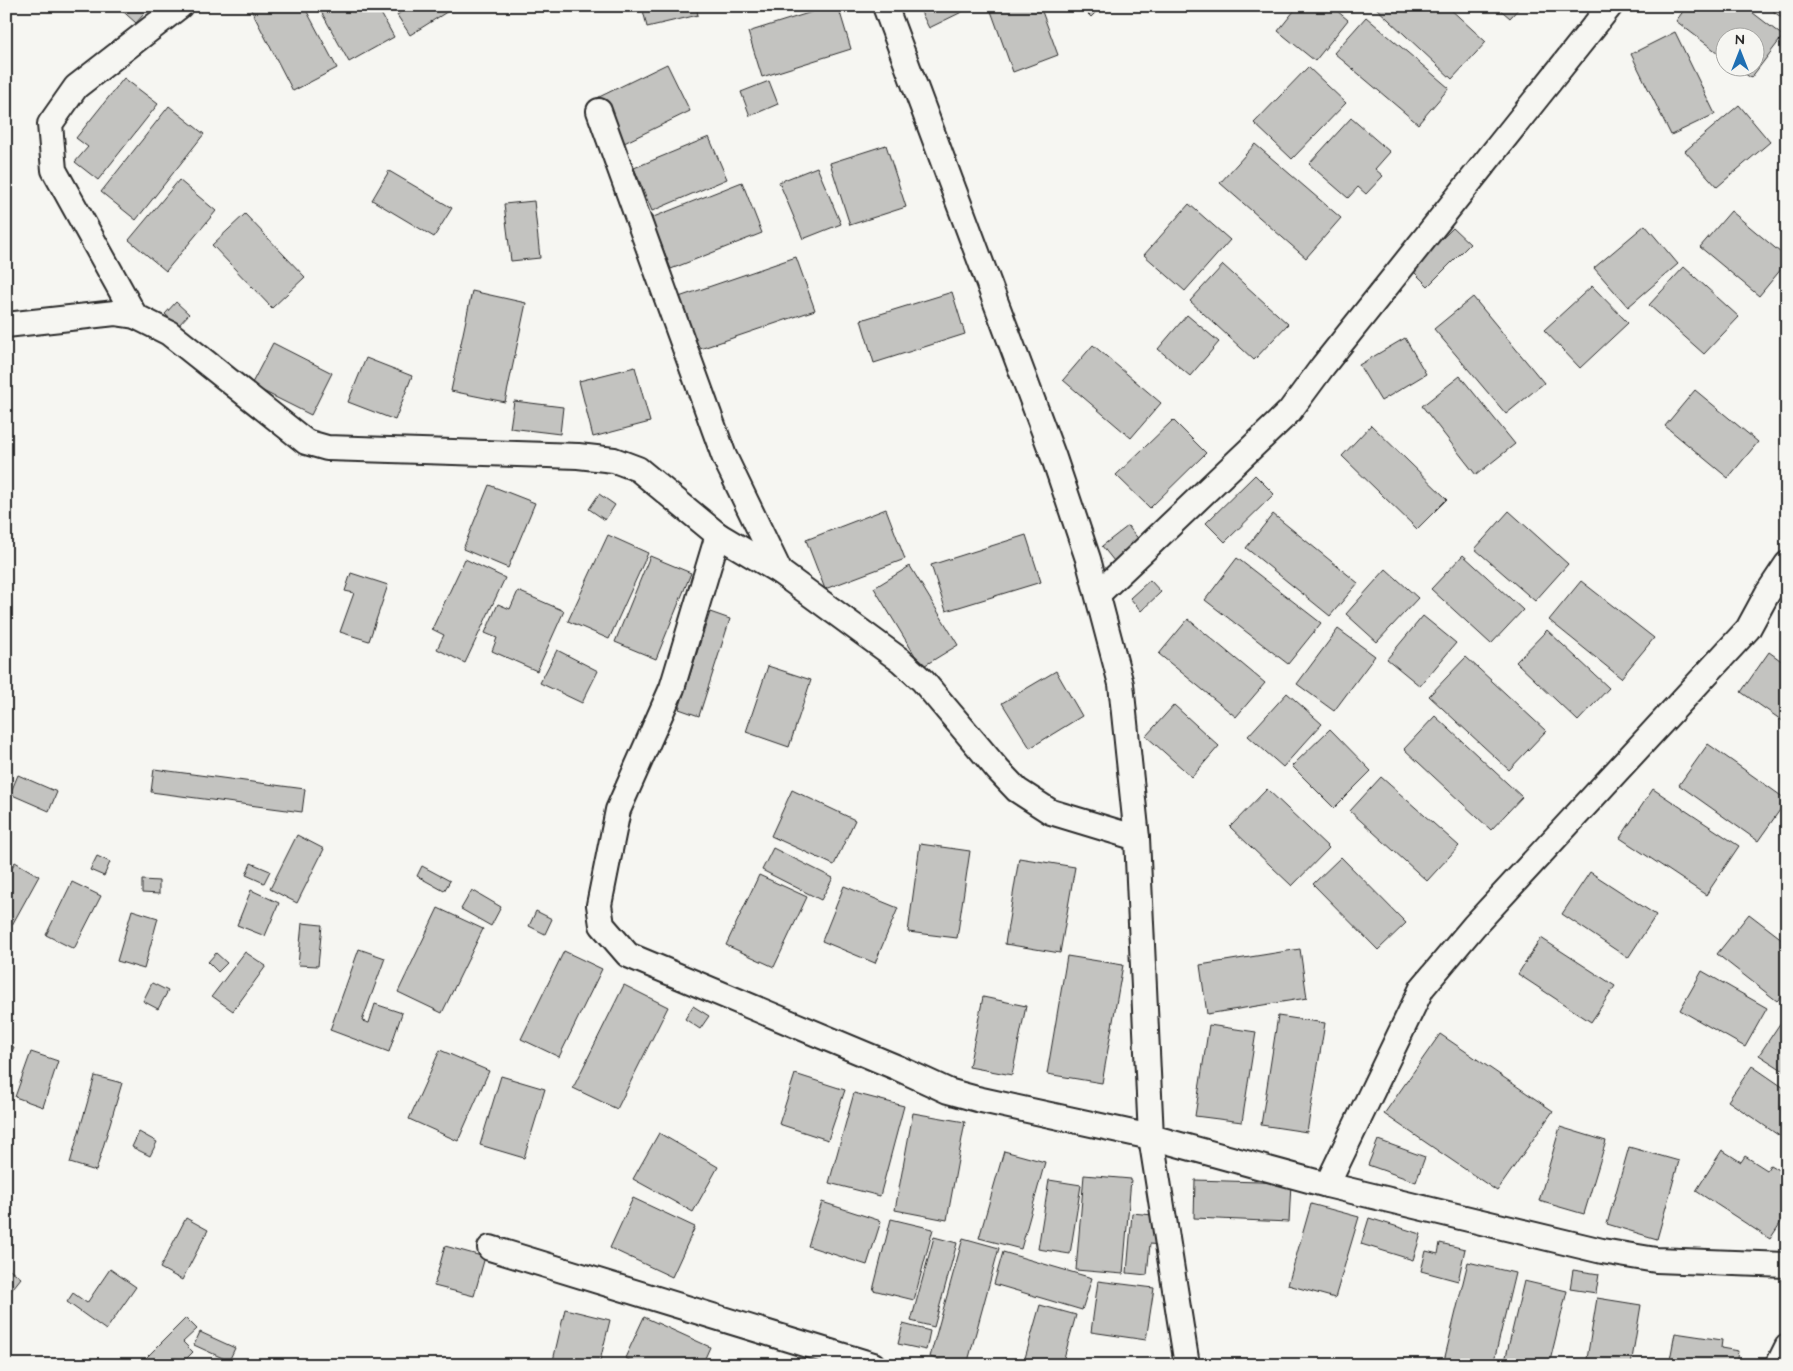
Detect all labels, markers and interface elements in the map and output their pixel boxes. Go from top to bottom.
north arrow [1716,28,1766,78]
text: N [1736,30,1745,50]

